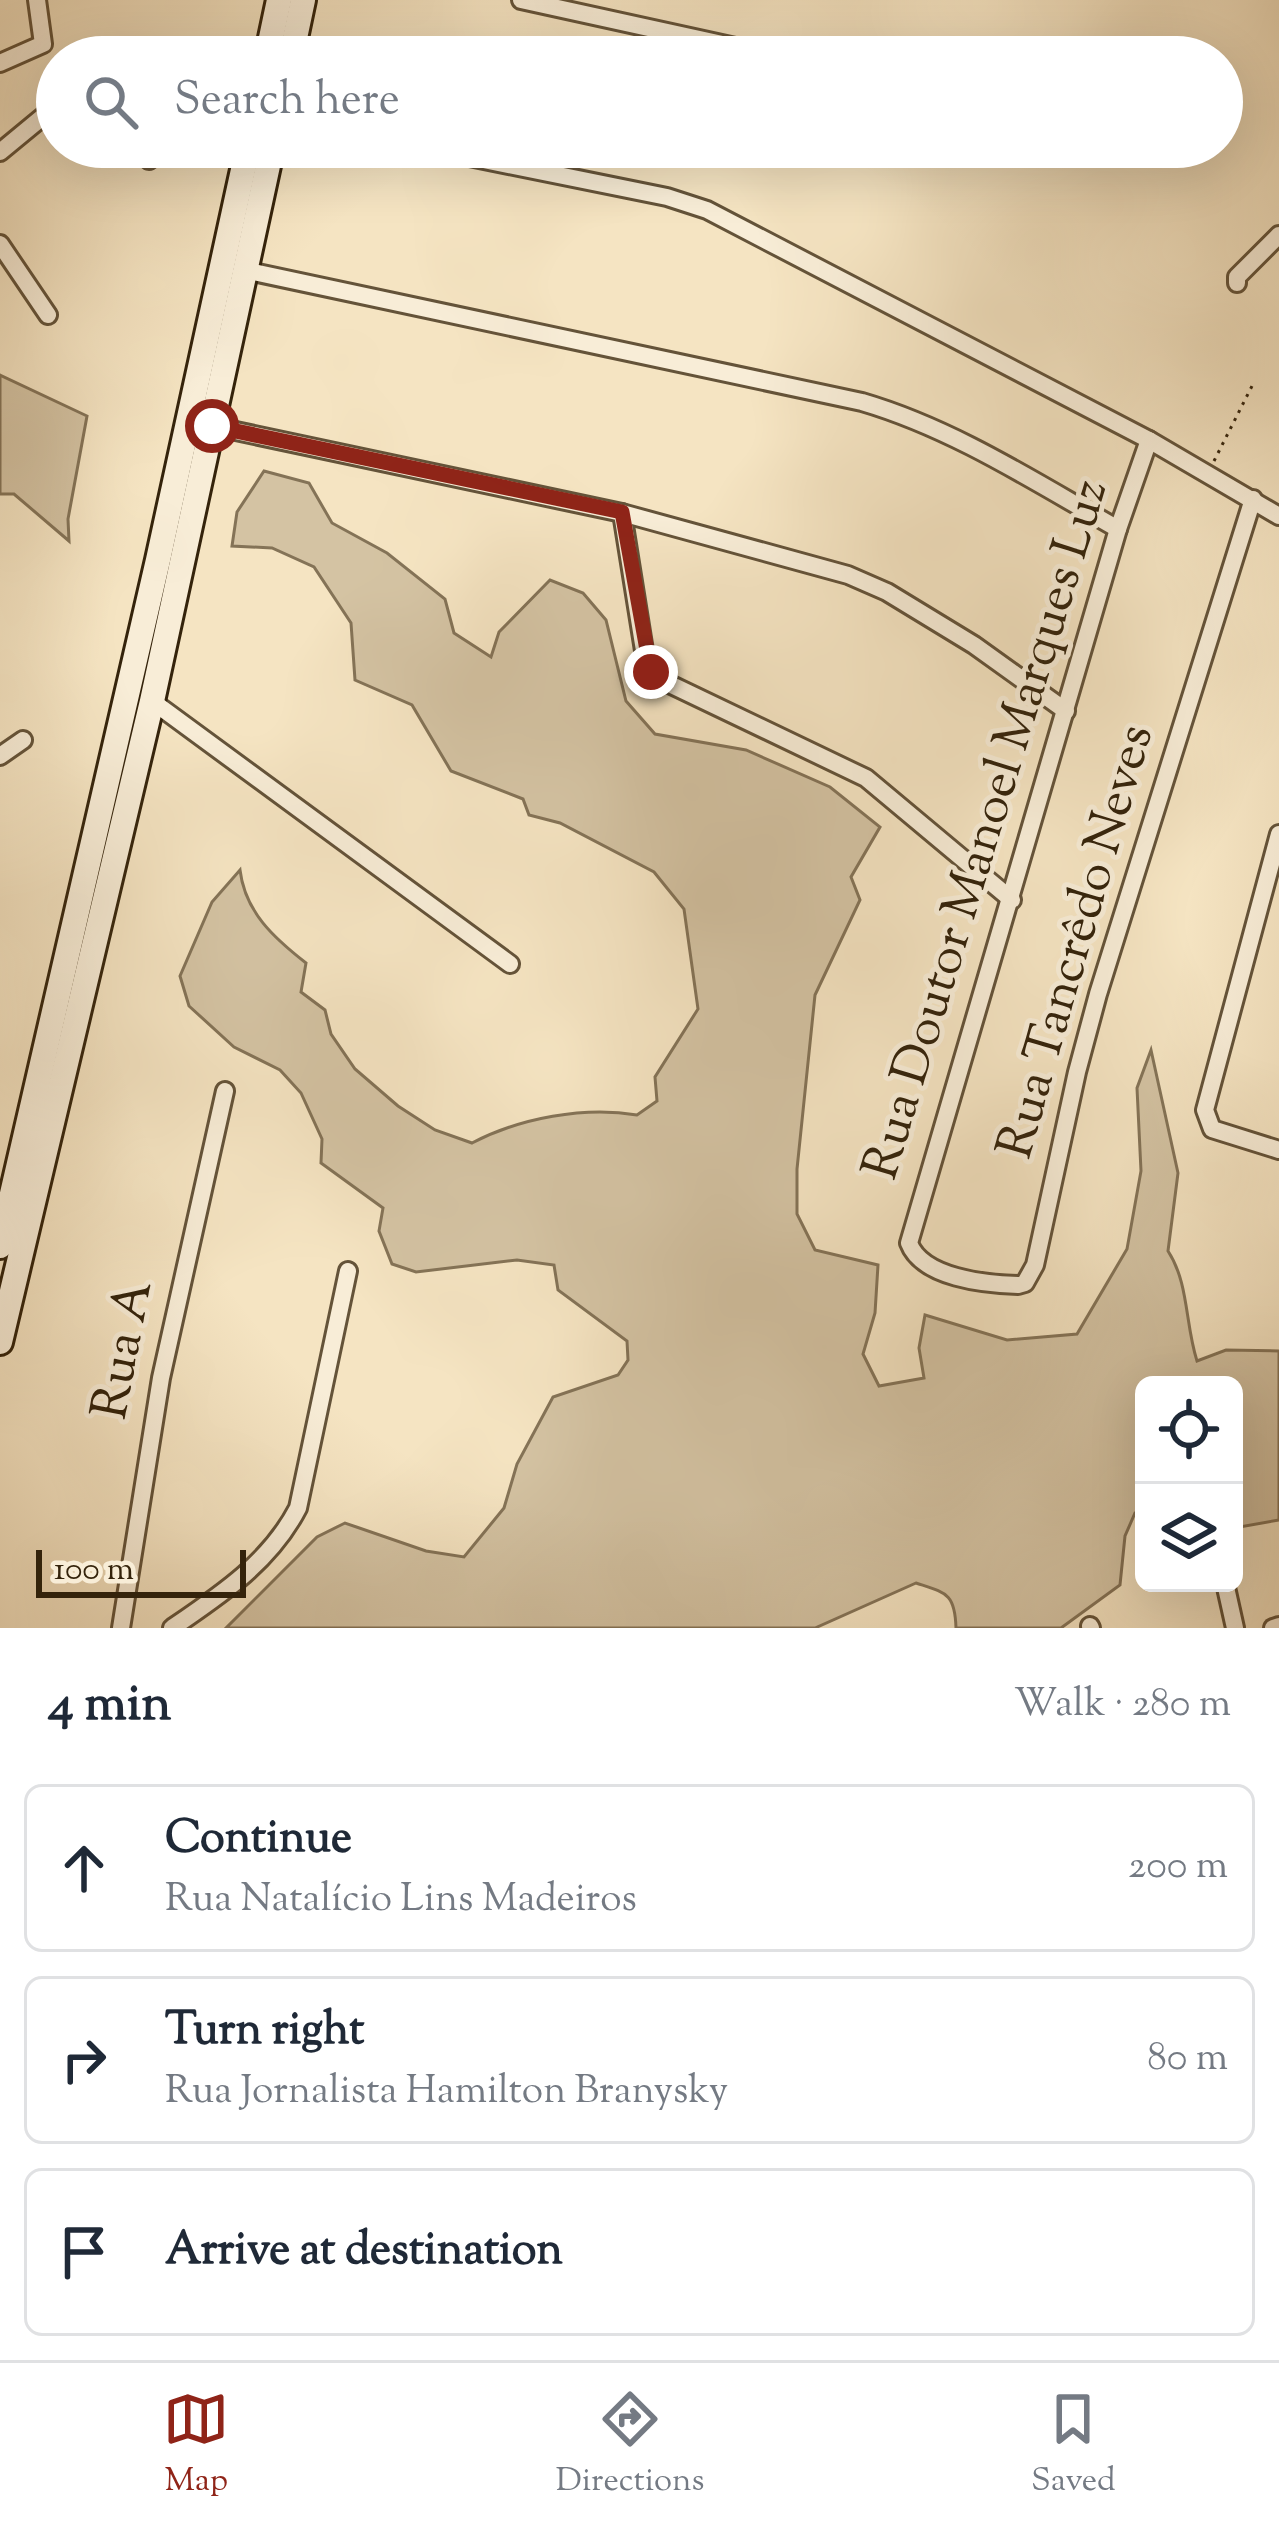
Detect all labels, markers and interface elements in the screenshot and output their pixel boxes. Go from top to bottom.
search box [36,36,1243,168]
icon: search [78,69,144,135]
text: Search here [174,70,400,135]
route start [185,399,239,453]
street label: Rua Doutor Manoel Marques Luz [847,471,1129,1189]
route end [624,645,678,699]
street label: Rua Tancrêdo Neves [981,716,1175,1168]
street label: Rua A [76,1274,174,1426]
map controls [1135,1376,1243,1592]
button: locate [1135,1376,1243,1484]
button: layers [1135,1484,1243,1592]
scale bar [36,1544,246,1597]
text: 100 m [54,1547,134,1595]
text: 4 min [48,1670,171,1743]
text: Walk · 280 m [1014,1678,1231,1734]
text: Continue [165,1808,352,1873]
icon: ahead [51,1835,117,1901]
text: 200 m [1128,1840,1228,1896]
text: Rua Natalício Lins Madeiros [165,1873,637,1929]
text: Turn right [165,2000,364,2065]
icon: right [51,2027,117,2093]
text: 80 m [1147,2032,1228,2088]
text: Rua Jornalista Hamilton Branysky [165,2065,728,2121]
icon: arrive [51,2219,117,2285]
text: Arrive at destination [165,2220,563,2285]
tab: Map [163,2386,229,2506]
tab: Directions [556,2386,705,2506]
tab: Saved [1031,2386,1116,2506]

